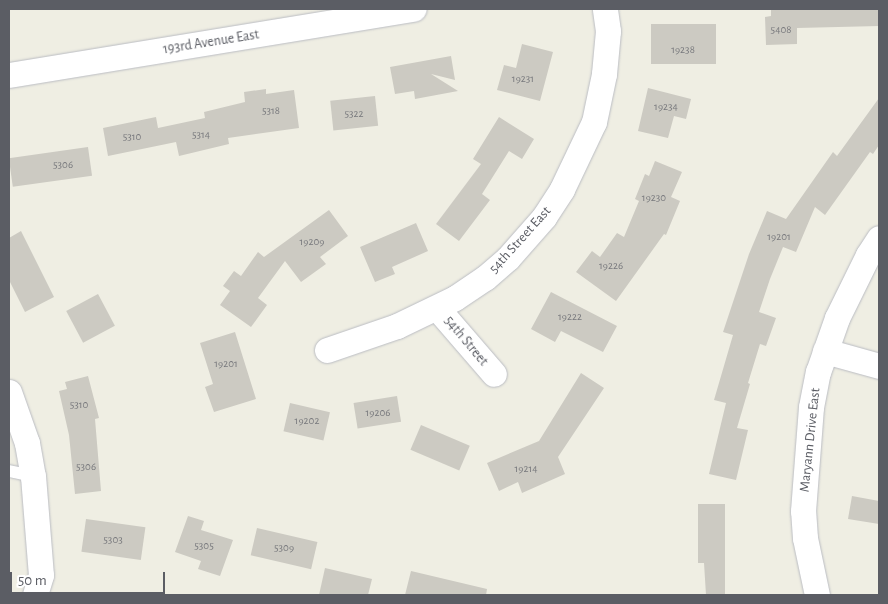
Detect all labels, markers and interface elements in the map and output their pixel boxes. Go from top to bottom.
house number: 5408 [771,23,791,37]
street label: 193rd Avenue East [162,26,260,58]
house number: 19238 [671,43,695,57]
house number: 19231 [512,72,534,86]
house number: 19234 [654,100,678,114]
house number: 5318 [262,104,280,118]
house number: 5322 [344,107,364,121]
house number: 5314 [192,128,210,142]
house number: 5310 [123,130,141,144]
house number: 5306 [53,158,73,172]
house number: 19230 [642,191,666,205]
street label: 54th Street East [485,203,555,277]
house number: 19201 [767,230,791,244]
house number: 19209 [300,235,324,249]
house number: 19226 [599,259,623,273]
house number: 19222 [558,310,582,324]
street label: 54th Street [440,313,492,369]
house number: 19201 [214,357,238,371]
street label: Maryann Drive East [796,387,824,493]
house number: 5310 [70,398,88,412]
house number: 19206 [366,406,390,420]
house number: 19202 [295,414,319,428]
house number: 5306 [76,460,96,474]
house number: 19214 [514,462,538,476]
house number: 5303 [103,533,123,547]
house number: 5305 [194,539,214,553]
house number: 5309 [274,541,294,555]
scale bar [12,562,168,594]
text: 50 m [18,573,47,588]

